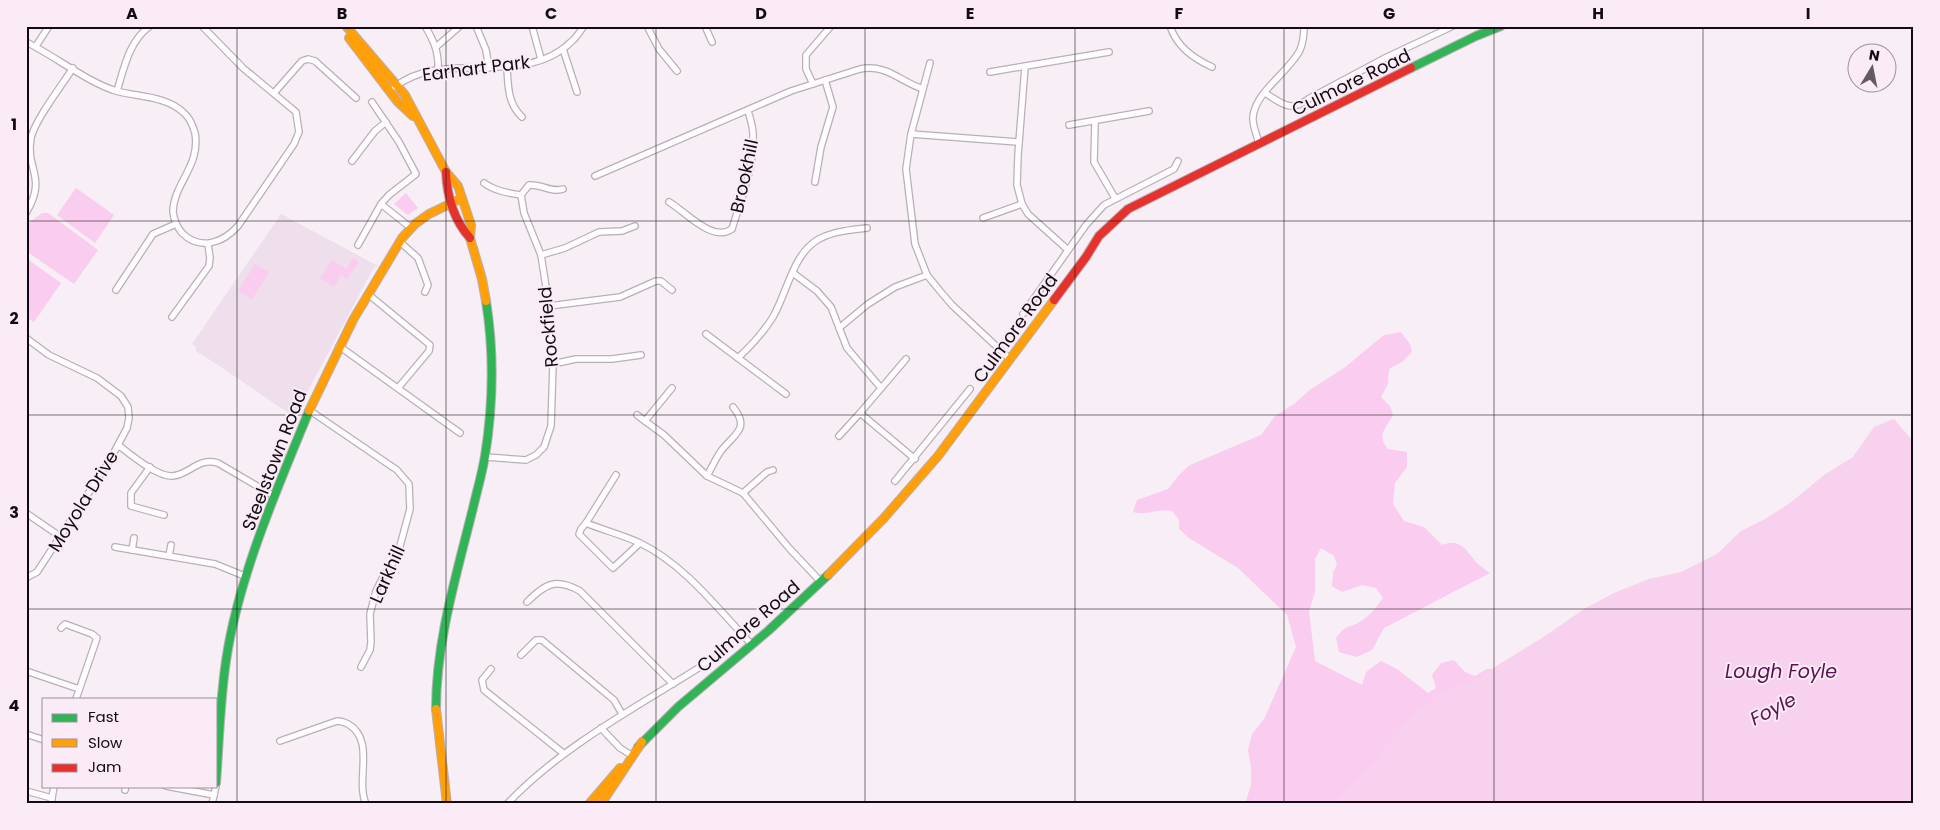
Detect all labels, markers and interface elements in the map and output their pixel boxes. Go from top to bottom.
text: A [126,2,138,25]
text: B [337,2,347,25]
text: C [545,2,557,25]
text: D [755,2,767,25]
text: E [966,2,974,25]
text: F [1175,2,1184,25]
text: G [1383,2,1395,25]
text: H [1592,2,1604,25]
text: I [1806,2,1810,25]
street label: Culmore Road [1287,42,1415,122]
north arrow [1848,42,1898,92]
text: N [1867,44,1881,66]
street label: Earhart Park [421,49,532,87]
text: 1 [11,113,17,136]
street label: Brookhill [724,137,764,215]
street label: Culmore Road [967,268,1063,388]
street label: Rockfield [532,286,564,368]
text: 2 [9,307,19,330]
street label: Steelstown Road [236,386,312,534]
street label: Moyola Drive [42,446,124,556]
text: 3 [9,501,19,524]
street label: Larkhill [363,541,411,607]
street label: Culmore Road [691,574,805,678]
water label: Lough Foyle [1725,658,1837,685]
water label: Foyle [1745,686,1801,732]
text: 4 [9,694,20,717]
legend [42,698,218,788]
text: Fast [88,706,119,727]
text: Slow [88,732,123,753]
text: Jam [88,756,122,777]

